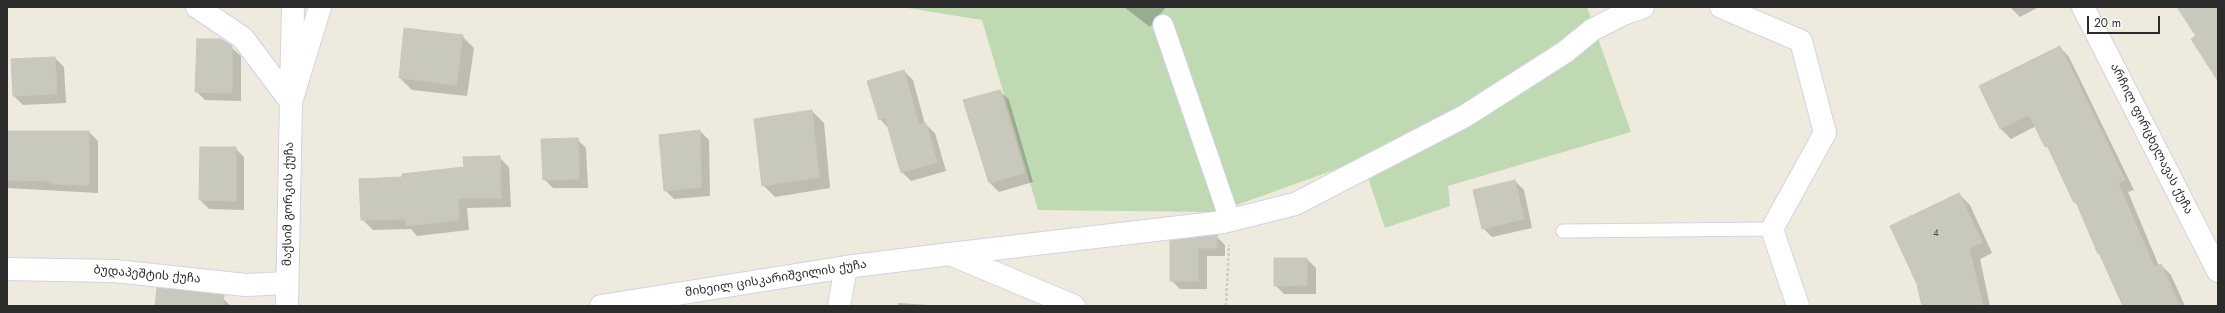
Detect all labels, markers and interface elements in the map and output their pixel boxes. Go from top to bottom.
scale bar [2089,8,2162,34]
text: 20 m [2094,14,2121,32]
street label: არჩილ ფირცხელავას ქუჩა [2107,61,2195,217]
street label: მაქსიმ გორკის ქუჩა [281,142,297,266]
house number: 4 [1933,228,1939,240]
street label: მიხეილ ცისკარიშვილის ქუჩა [684,258,868,300]
street label: ბუდაპეშტის ქუჩა [93,263,201,287]

